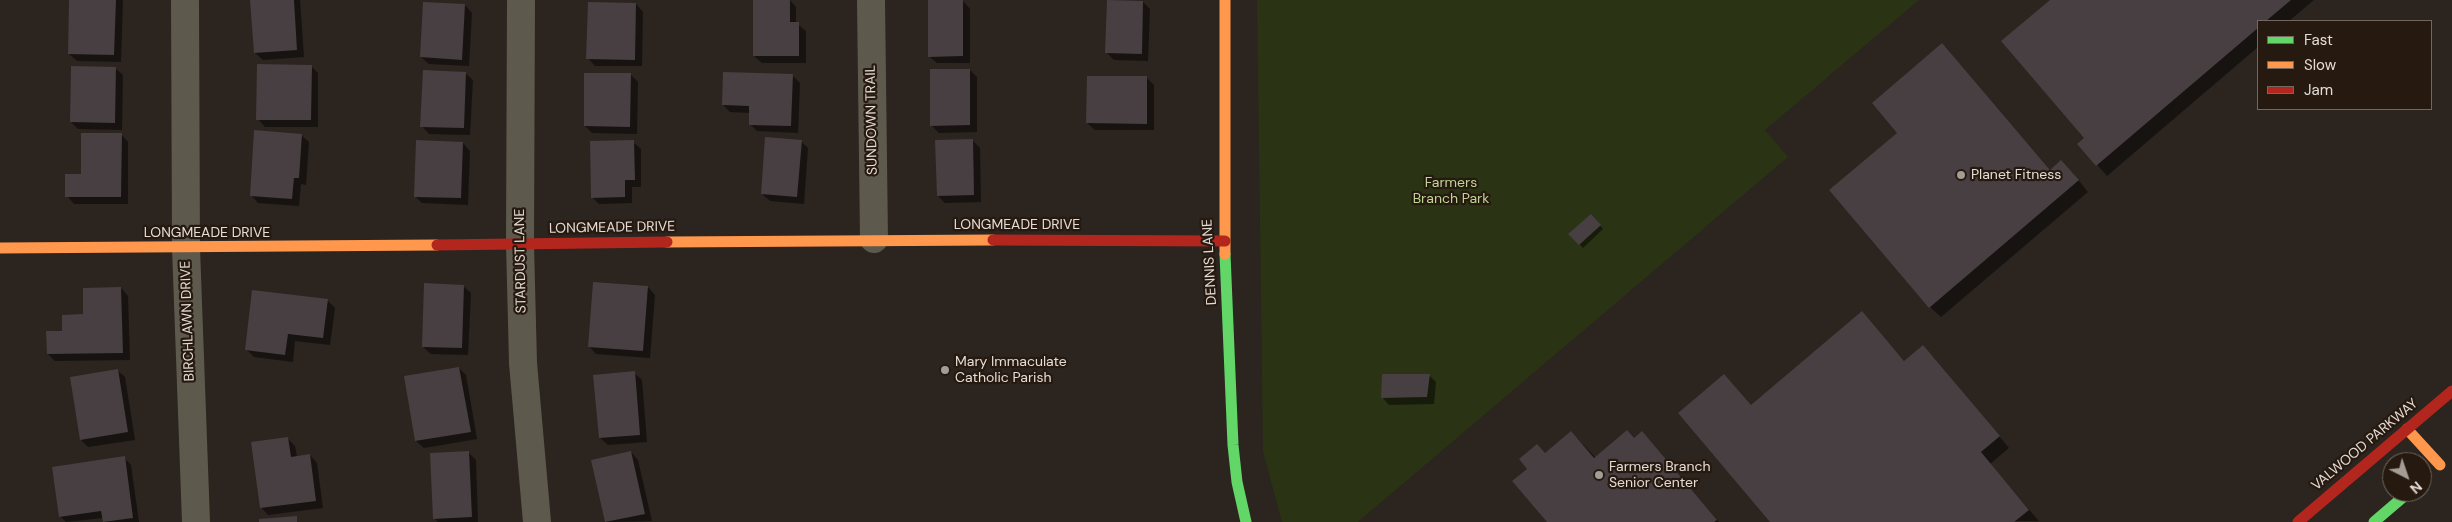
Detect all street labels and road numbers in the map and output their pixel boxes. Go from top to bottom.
street label: SUNDOWN TRAIL [863,65,881,175]
street label: STARDUST LANE [512,208,530,314]
street label: LONGMEADE DRIVE [954,217,1080,233]
street label: LONGMEADE DRIVE [549,218,675,238]
street label: DENNIS LANE [1199,218,1221,306]
street label: LONGMEADE DRIVE [144,225,270,241]
street label: BIRCHLAWN DRIVE [177,260,199,382]
street label: VALWOOD PARKWAY [2308,396,2422,494]

